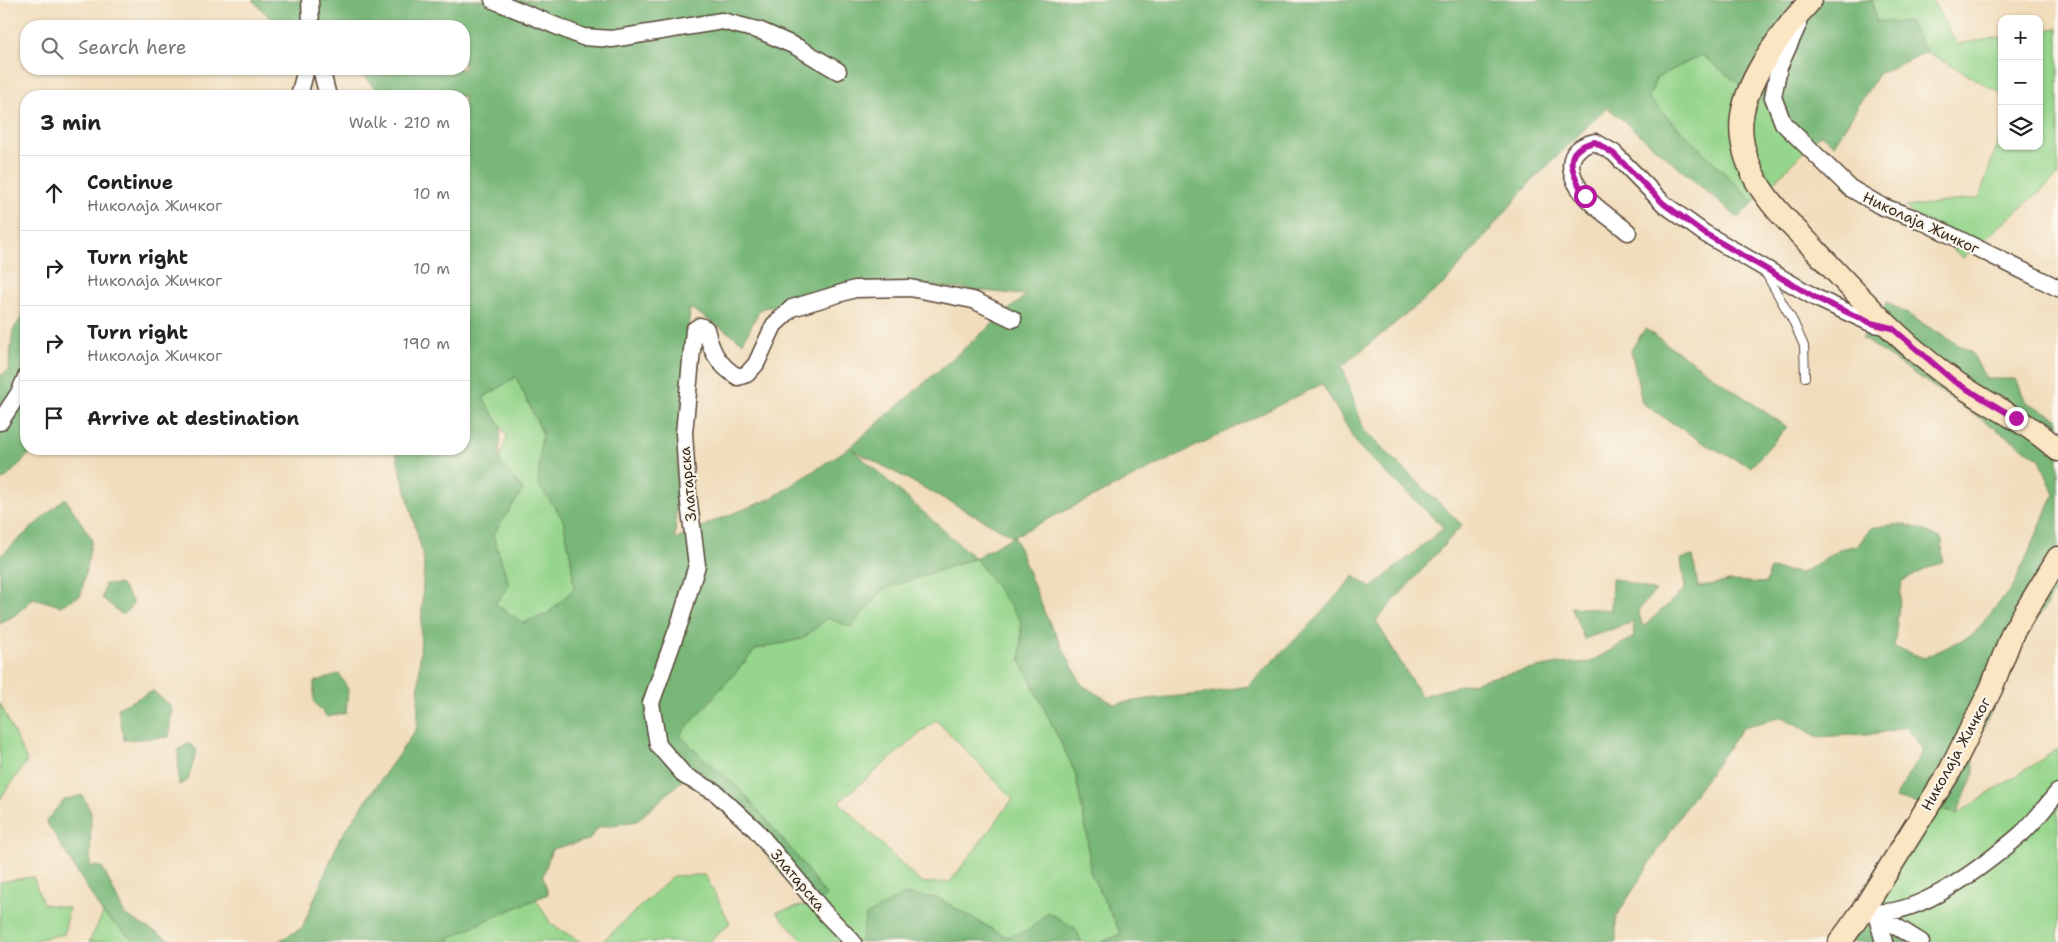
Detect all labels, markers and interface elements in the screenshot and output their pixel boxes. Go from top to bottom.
map controls [1998,15,2043,150]
button: + [1998,15,2043,60]
search box [20,20,470,75]
icon: search [38,34,66,62]
text: Search here [78,35,187,60]
button: − [1998,60,2043,105]
button: layers [1998,105,2043,150]
text: 3 min [40,109,101,137]
text: Walk · 210 m [349,112,450,133]
text: Continue [87,170,173,195]
icon: ahead [40,179,68,207]
text: 10 m [413,183,450,204]
route start [1574,185,1597,208]
street label: Николаја Жичког [1859,187,1983,259]
text: Николаја Жичког [87,195,222,216]
text: Turn right [87,245,188,270]
icon: right [40,254,68,282]
text: 10 m [413,258,450,279]
text: Николаја Жичког [87,270,222,291]
text: Turn right [87,320,188,345]
icon: right [40,329,68,357]
text: 190 m [403,333,450,354]
text: Николаја Жичког [87,345,222,366]
icon: arrive [40,404,68,432]
text: Arrive at destination [87,406,299,431]
route end [2005,407,2028,430]
street label: Златарска [675,445,701,522]
street label: Николаја Жичког [1917,693,1996,814]
street label: Златарска [766,845,830,916]

